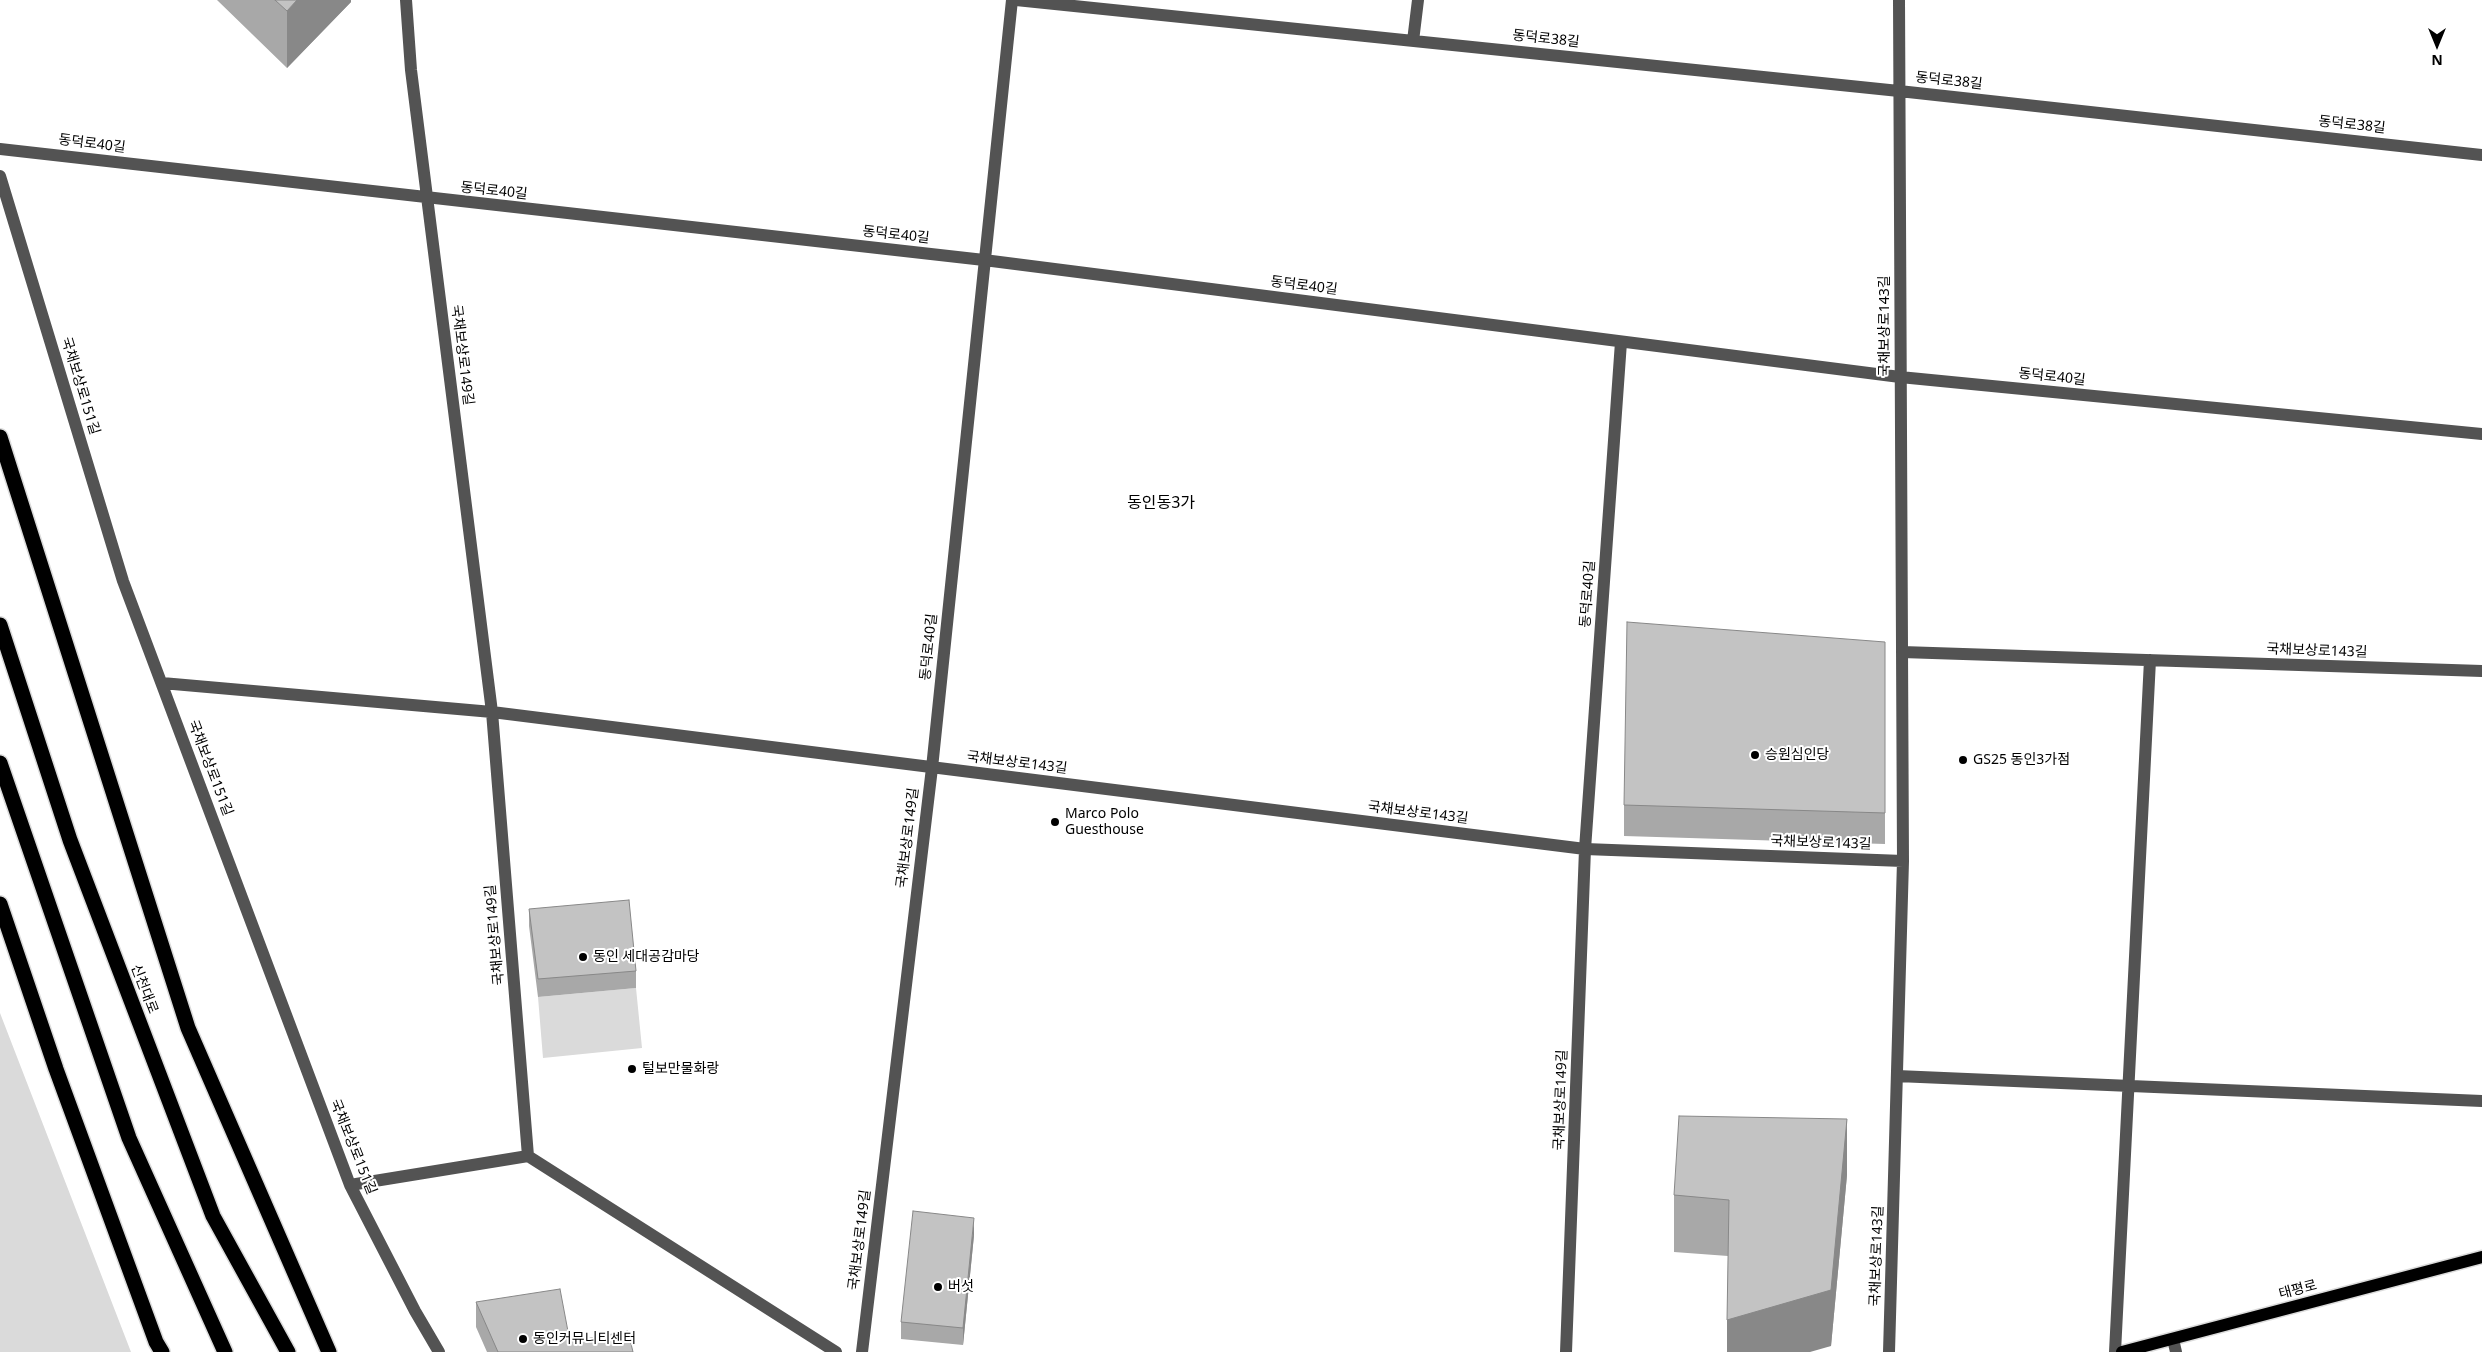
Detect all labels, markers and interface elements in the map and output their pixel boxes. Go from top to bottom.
north arrow [2412,20,2462,70]
street label: 동덕로38길 [1512,27,1580,51]
text: N [2431,51,2443,70]
street label: 동덕로38길 [1915,69,1983,93]
street label: 동덕로38길 [2318,113,2386,137]
street label: 동덕로40길 [57,132,127,156]
street label: 동덕로40길 [460,179,528,203]
street label: 동덕로40길 [862,223,930,247]
street label: 동덕로40길 [1269,274,1339,298]
street label: 국채보상로143길 [1877,275,1893,377]
street label: 국채보상로149길 [447,304,477,406]
street label: 국채보상로151길 [57,335,103,437]
street label: 동덕로40길 [2018,365,2086,389]
district label: 동인동3가 [1127,493,1195,513]
street label: 동덕로40길 [1577,560,1599,628]
street label: 동덕로40길 [917,613,941,681]
street label: 국채보상로143길 [2266,641,2368,661]
street label: 국채보상로151길 [184,718,236,818]
place label: 승원심인당 [1765,747,1829,763]
street label: 국채보상로143길 [966,748,1068,778]
marker: 승원심인당 [1749,749,1761,761]
place label: GS25 동인3가점 [1973,752,2070,768]
marker: GS25 동인3가점 [1957,754,1969,766]
street label: 국채보상로149길 [893,787,923,889]
street label: 국채보상로143길 [1367,798,1469,828]
place label: Marco Polo Guesthouse [1065,806,1144,839]
marker: Marco Polo Guesthouse [1049,816,1061,828]
street label: 국채보상로143길 [1770,833,1872,853]
street label: 국채보상로149길 [482,884,508,986]
place label: 동인 세대공감마당 [593,949,700,965]
marker: 동인 세대공감마당 [577,951,589,963]
street label: 신천대로 [127,962,161,1016]
street label: 국채보상로149길 [1551,1049,1571,1151]
place label: 털보만물화랑 [642,1061,719,1077]
marker: 털보만물화랑 [626,1063,638,1075]
street label: 국채보상로151길 [326,1097,380,1197]
street label: 국채보상로149길 [845,1189,875,1291]
street label: 국채보상로143길 [1867,1205,1887,1307]
street label: 태평로 [2277,1277,2319,1303]
place label: 버섯 [948,1279,974,1295]
marker: 버섯 [932,1281,944,1293]
place label: 동인커뮤니티센터 [533,1331,636,1347]
marker: 동인커뮤니티센터 [517,1333,529,1345]

